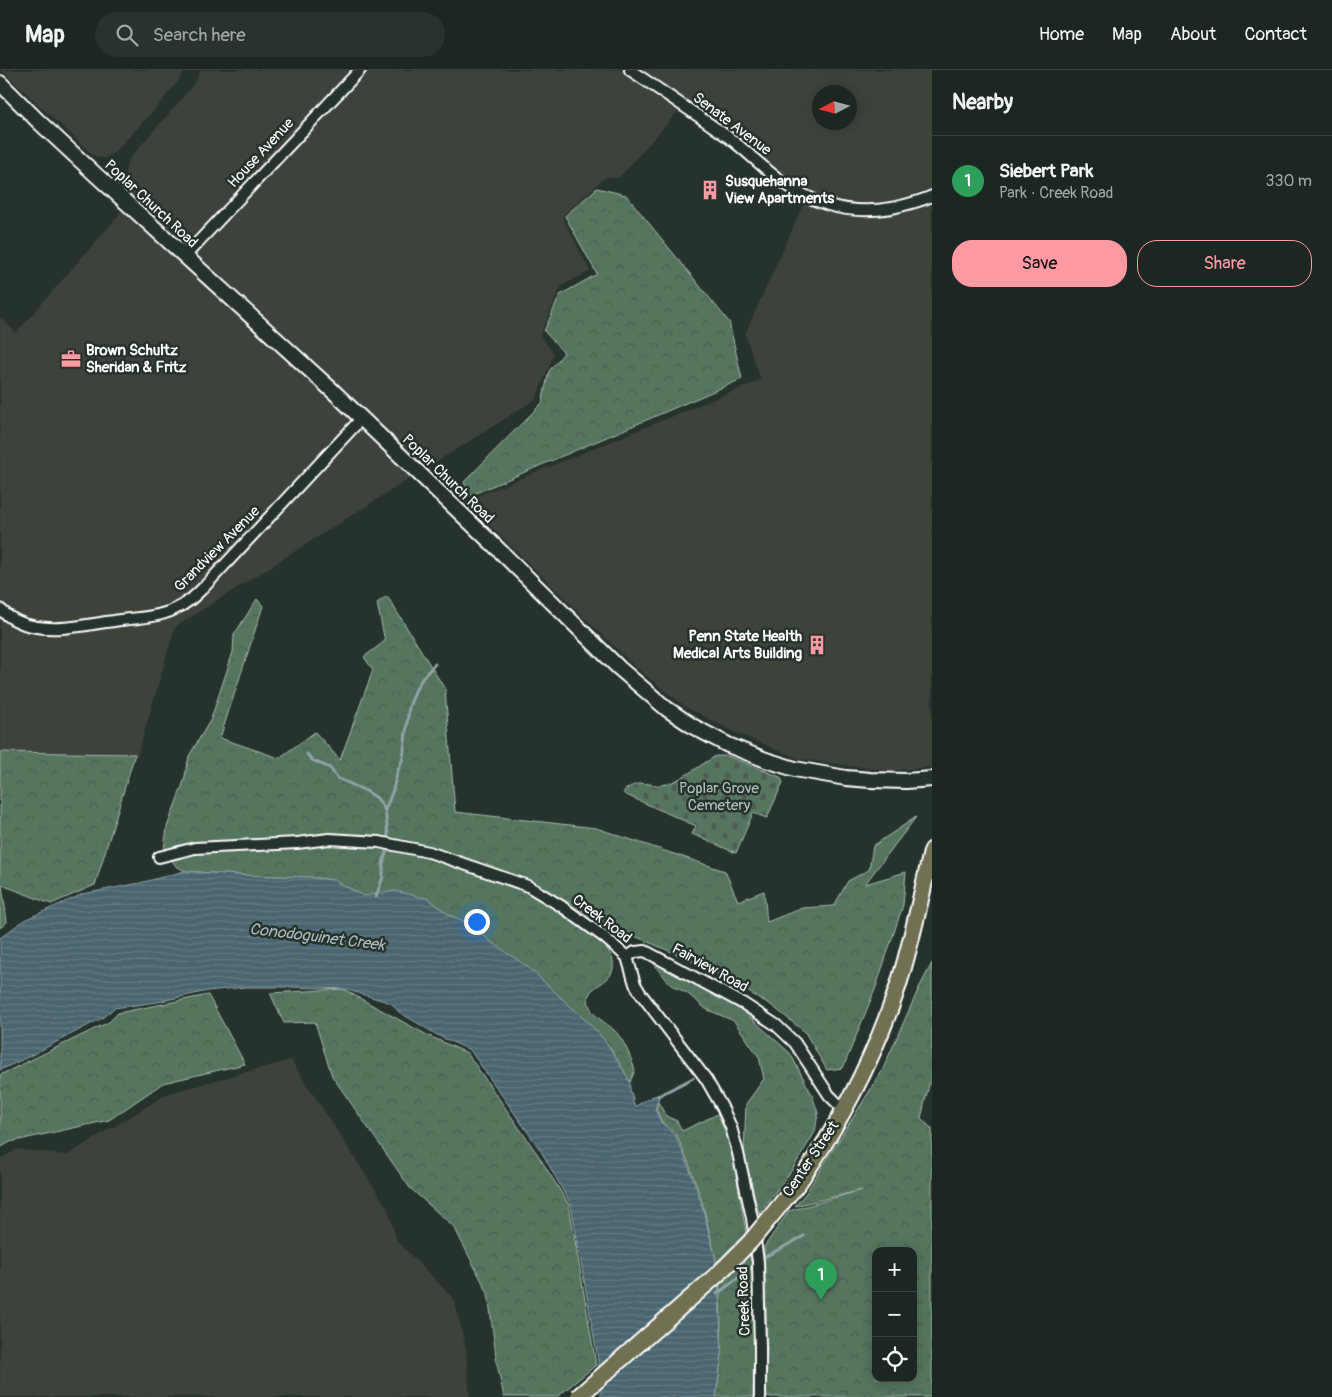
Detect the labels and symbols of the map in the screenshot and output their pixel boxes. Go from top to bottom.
north arrow [812,85,857,130]
street label: Senate Avenue [689,88,776,160]
street label: House Avenue [224,114,299,192]
street label: Poplar Church Road [100,156,202,252]
place label: Susquehanna View Apartments [725,172,834,208]
building icon: Susquehanna View Apartments [699,179,721,201]
place label: Brown Schultz Sheridan & Fritz [86,341,187,377]
office icon: Brown Schultz Sheridan & Fritz [60,348,82,370]
street label: Poplar Church Road [398,430,498,528]
street label: Grandview Avenue [170,502,264,596]
place label: Penn State Health Medical Arts Building [673,627,802,663]
building icon: Penn State Health Medical Arts Building [806,634,828,656]
park label: Poplar Grove Cemetery [679,779,760,815]
street label: Creek Road [568,890,636,948]
your location [464,909,490,935]
water label: Conodoguinet Creek [248,919,387,955]
street label: Fairview Road [668,939,752,997]
street label: Center Street [779,1117,844,1201]
pin: 1 [805,1259,837,1300]
street label: Creek Road [733,1266,755,1336]

